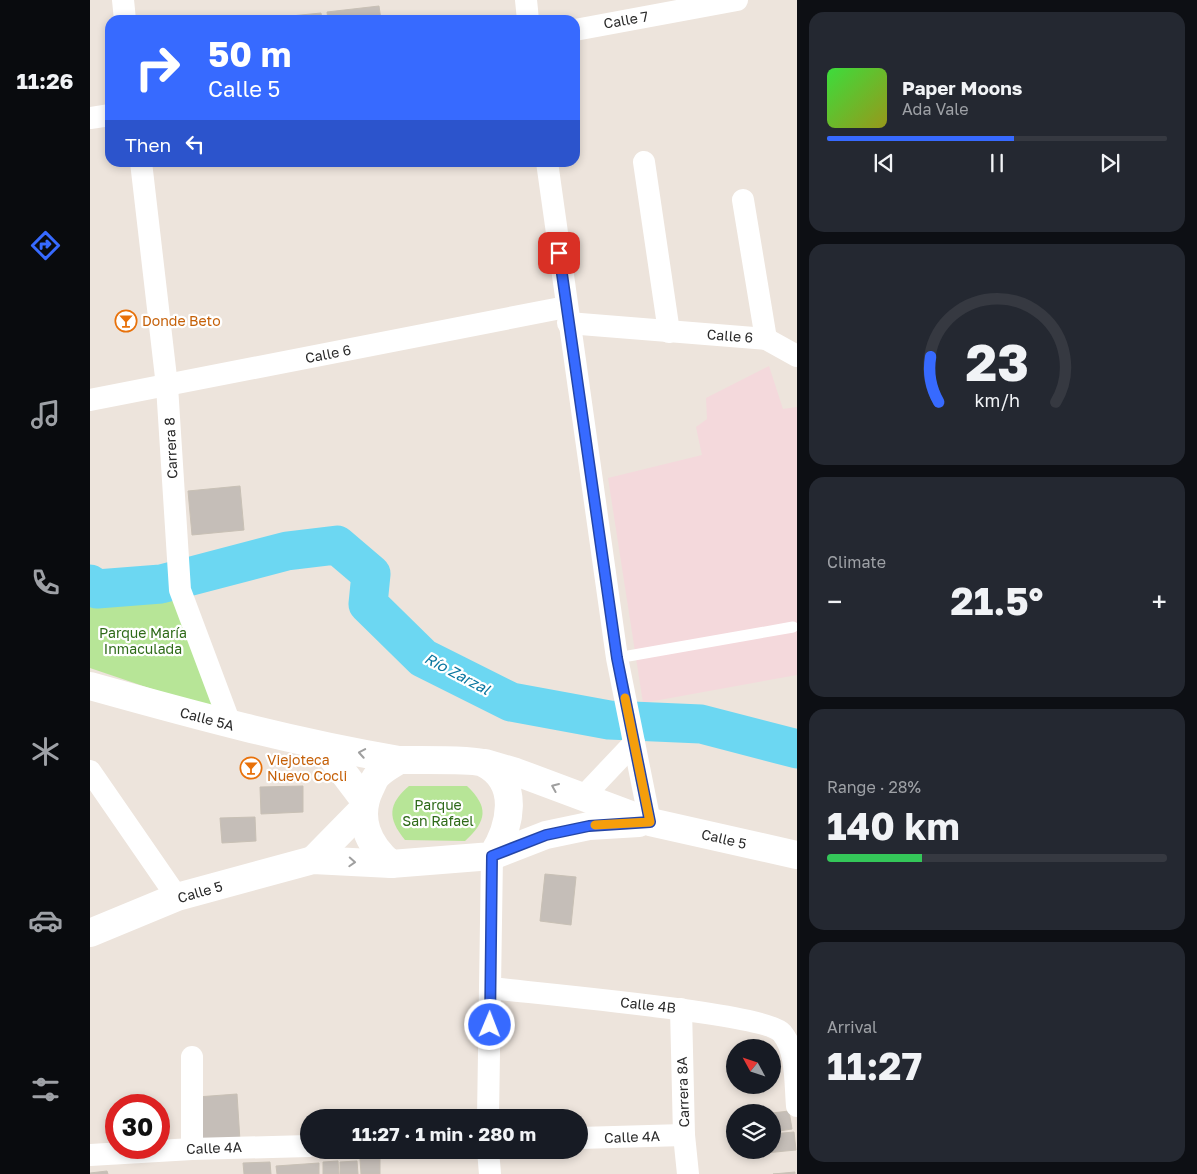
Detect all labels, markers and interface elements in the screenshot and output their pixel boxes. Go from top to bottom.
street label: Calle 7 [602,7,650,32]
text: 50 m [208,33,291,75]
icon: right [125,35,190,100]
text: 11:26 [16,67,74,94]
text: Calle 5 [208,75,280,102]
text: Paper Moons [902,76,1022,99]
text: Ada Vale [902,99,968,119]
icon: left [181,130,209,158]
text: Then [125,133,171,156]
icon: previous [870,149,898,177]
icon: pause [983,149,1011,177]
icon: next [1096,149,1124,177]
icon: directions [28,228,63,263]
pin [538,232,580,274]
icon: arrive [545,239,573,267]
bar icon: Donde Beto [114,309,138,333]
place label: Donde Beto [142,312,221,329]
street label: Calle 6 [706,325,754,346]
text: 23 [965,330,1029,392]
street label: Calle 6 [304,341,352,366]
text: km/h [974,389,1020,411]
icon: music [28,397,63,432]
street label: Carrera 8 [160,417,181,479]
text: Climate [827,552,886,572]
icon: phone [28,565,63,600]
text: 21.5° [951,578,1043,623]
text: − [827,585,842,618]
text: + [1152,585,1167,618]
park label: Parque María Inmaculada [99,624,187,657]
water label: Río Zarzal [422,648,494,698]
street label: Calle 5A [178,703,237,734]
icon: climate [28,734,63,769]
one-way arrow [357,749,366,759]
place label: Viejoteca Nuevo Cocli [267,751,347,784]
bar icon: Viejoteca Nuevo Cocli [239,756,263,780]
text: Range · 28% [827,777,921,797]
one-way arrow [551,782,560,793]
park label: Parque San Rafael [402,796,474,829]
text: 140 km [827,803,960,848]
street label: Calle 5 [700,825,748,852]
one-way arrow [348,857,356,867]
street label: Calle 5 [175,877,224,906]
icon: car [28,903,63,938]
street label: Calle 4B [619,993,677,1016]
position arrow [463,998,515,1050]
text: Arrival [827,1017,877,1037]
north arrow [726,1039,781,1094]
map controls [726,1039,781,1159]
text: 11:27 [827,1043,922,1088]
street label: Carrera 8A [673,1056,692,1128]
icon: filters [28,1072,63,1107]
speed limit sign: 30 [105,1094,170,1159]
button: layers [726,1104,781,1159]
text: 11:27 · 1 min · 280 m [352,1122,536,1145]
street label: Calle 4A [604,1127,661,1146]
street label: Calle 4A [186,1138,243,1157]

